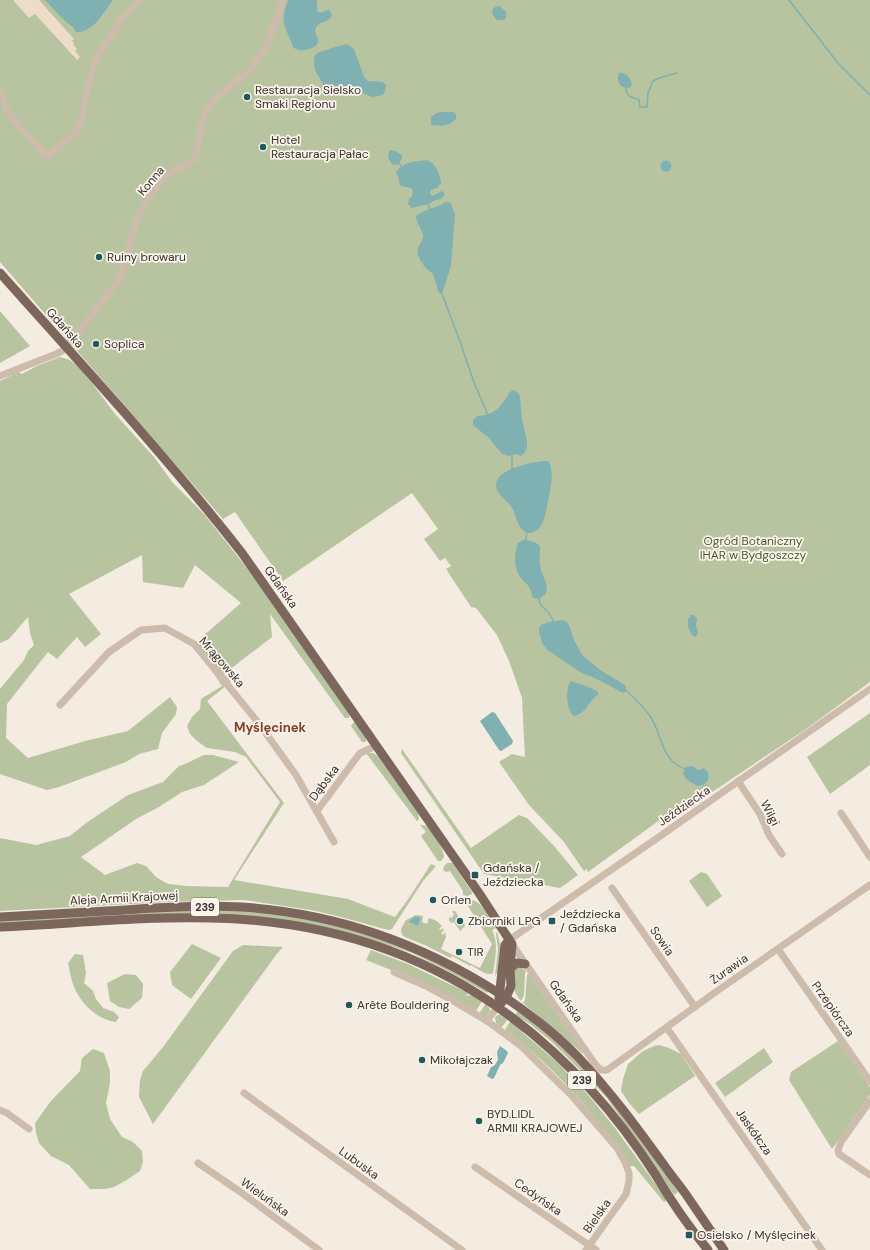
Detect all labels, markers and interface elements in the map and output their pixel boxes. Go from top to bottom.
place label: Restauracja Sielsko Smaki Regionu [255,82,361,112]
marker: Restauracja Sielsko Smaki Regionu [242,92,252,102]
place label: Hotel Restauracja Pałac [271,132,369,162]
marker: Hotel Restauracja Pałac [258,142,268,152]
street label: Konna [134,163,168,199]
place label: Ruiny browaru [107,249,186,265]
marker: Ruiny browaru [94,252,104,262]
street label: Gdańska [43,305,87,351]
place label: Soplica [104,336,145,352]
marker: Soplica [91,339,101,349]
park label: Ogród Botaniczny IHAR w Bydgoszczy [700,533,807,563]
street label: Gdańska [261,563,301,611]
street label: Mrągowska [196,633,248,691]
district label: Myślęcinek [234,719,307,736]
street label: Dąbska [305,762,343,804]
street label: Jeździecka [655,782,713,830]
street label: Wilgi [757,797,783,829]
place label: Gdańska / Jeździecka [483,860,543,890]
marker: Gdańska / Jeździecka [470,870,480,880]
street label: Aleja Armii Krajowej [69,887,179,909]
place label: Orlen [441,892,471,908]
marker: Orlen [428,895,438,905]
road number: 239 [191,898,219,916]
place label: Jeździecka / Gdańska [560,906,620,936]
place label: Zbiorniki LPG [468,913,541,929]
marker: Zbiorniki LPG [455,916,465,926]
marker: Jeździecka / Gdańska [547,916,557,926]
street label: Sowia [646,923,678,959]
place label: TIR [467,944,484,960]
marker: TIR [454,947,464,957]
street label: Żurawia [707,950,751,988]
street label: Gdańska [546,977,586,1025]
street label: Przepiórcza [808,978,858,1040]
place label: Arête Bouldering [357,997,450,1013]
marker: Arête Bouldering [344,1000,354,1010]
place label: Mikołajczak [430,1052,493,1068]
marker: Mikołajczak [417,1055,427,1065]
road number: 239 [568,1071,596,1089]
place label: BYD.LIDL ARMII KRAJOWEJ [487,1106,583,1136]
street label: Jaskółcza [732,1106,776,1158]
marker: BYD.LIDL ARMII KRAJOWEJ [474,1116,484,1126]
street label: Lubuska [336,1143,382,1183]
street label: Wieluńska [238,1174,292,1220]
street label: Cedyńska [511,1175,565,1219]
street label: Bielska [579,1196,615,1236]
place label: Osielsko / Myślęcinek [697,1227,816,1243]
marker: Osielsko / Myślęcinek [684,1230,694,1240]

